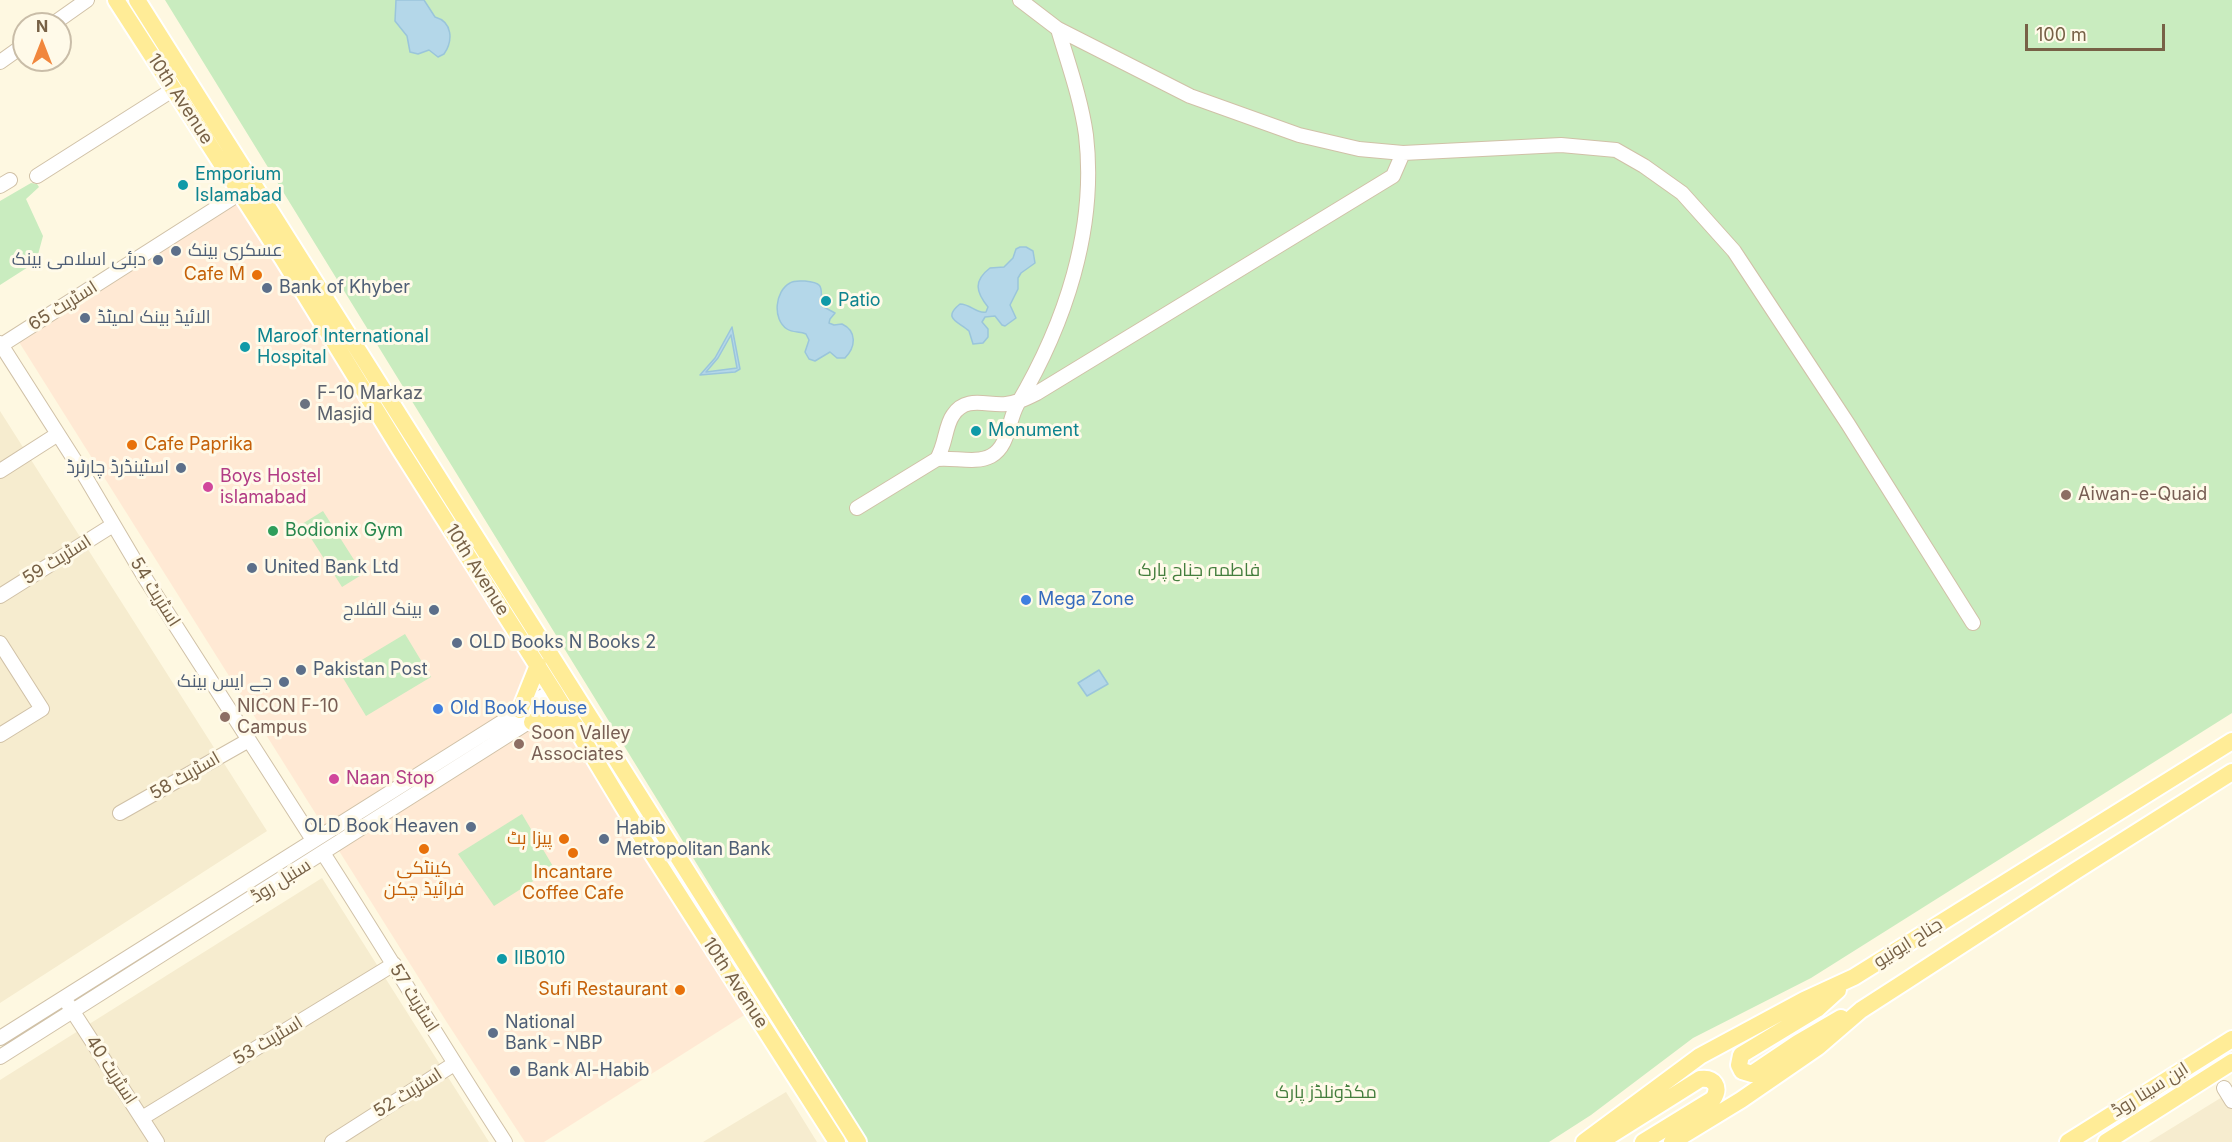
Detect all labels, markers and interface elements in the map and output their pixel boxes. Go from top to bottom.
north arrow [12,12,72,72]
scale bar [2028,12,2168,50]
text: N [36,16,48,36]
text: 100 m [2036,24,2087,45]
street label: 10th Avenue [143,50,217,148]
place label: Emporium Islamabad [195,164,282,207]
marker: Emporium Islamabad [176,178,190,192]
place label: عسکری بینک [188,240,283,262]
marker: عسکری بینک [169,244,183,258]
place label: دبئی اسلامی بینک [12,249,146,271]
marker: دبئی اسلامی بینک [151,253,165,267]
place label: Cafe M [184,264,245,286]
marker: Cafe M [250,268,264,282]
street label: اسٹریٹ 65 [25,276,101,336]
place label: Bank of Khyber [279,277,410,299]
marker: Bank of Khyber [260,281,274,295]
place label: Patio [838,290,881,312]
marker: Patio [819,294,833,308]
place label: الائیڈ بینک لمیٹڈ [97,307,211,329]
marker: الائیڈ بینک لمیٹڈ [78,311,92,325]
place label: Maroof International Hospital [257,326,429,368]
marker: Maroof International Hospital [238,340,252,354]
place label: F-10 Markaz Masjid [317,383,423,426]
marker: F-10 Markaz Masjid [298,397,312,411]
place label: Monument [988,420,1079,442]
marker: Monument [969,424,983,438]
place label: Cafe Paprika [144,434,253,456]
marker: Cafe Paprika [125,438,139,452]
place label: اسٹینڈرڈ چارٹرڈ [66,457,169,479]
marker: اسٹینڈرڈ چارٹرڈ [174,461,188,475]
place label: Boys Hostel islamabad [220,466,321,508]
marker: Boys Hostel islamabad [201,480,215,494]
place label: Aiwan-e-Quaid [2078,484,2207,506]
marker: Aiwan-e-Quaid [2059,488,2073,502]
place label: Bodionix Gym [285,520,403,542]
street label: 10th Avenue [440,520,514,620]
marker: Bodionix Gym [266,524,280,538]
street label: اسٹریٹ 59 [19,530,95,590]
street label: اسٹریٹ 54 [125,553,185,631]
place label: United Bank Ltd [264,557,399,579]
park label: فاطمہ جناح پارک [1138,560,1260,582]
marker: United Bank Ltd [245,561,259,575]
place label: Mega Zone [1038,589,1134,611]
marker: Mega Zone [1019,593,1033,607]
place label: بینک الفلاح [343,599,422,621]
marker: بینک الفلاح [427,603,441,617]
place label: OLD Books N Books 2 [469,632,656,654]
marker: OLD Books N Books 2 [450,636,464,650]
place label: Pakistan Post [313,659,428,681]
marker: Pakistan Post [294,663,308,677]
place label: جے ایس بینک [177,671,272,693]
marker: جے ایس بینک [277,675,291,689]
place label: NICON F-10 Campus [237,696,339,738]
place label: Old Book House [450,698,587,720]
marker: Old Book House [431,702,445,716]
marker: NICON F-10 Campus [218,710,232,724]
place label: Soon Valley Associates [531,723,630,766]
marker: Soon Valley Associates [512,737,526,751]
street label: اسٹریٹ 58 [146,747,224,805]
place label: Naan Stop [346,768,435,790]
marker: Naan Stop [327,772,341,786]
place label: OLD Book Heaven [304,816,459,838]
place label: Habib Metropolitan Bank [616,818,771,860]
marker: OLD Book Heaven [464,820,478,834]
place label: پیزا ہٹ [507,828,552,850]
marker: پیزا ہٹ [557,832,571,846]
marker: Habib Metropolitan Bank [597,832,611,846]
marker: کینٹکی فرائیڈ چکن [417,842,431,856]
marker: Incantare Coffee Cafe [566,846,580,860]
street label: سنبل روڈ [247,854,315,908]
place label: کینٹکی فرائیڈ چکن [384,858,464,900]
place label: Incantare Coffee Cafe [522,862,624,904]
street label: جناح ایونیو [1870,914,1946,972]
street label: 10th Avenue [698,934,772,1032]
place label: IIB010 [514,948,565,970]
marker: IIB010 [495,952,509,966]
street label: اسٹریٹ 57 [385,960,443,1036]
place label: Sufi Restaurant [538,979,668,1001]
marker: Sufi Restaurant [673,983,687,997]
street label: اسٹریٹ 53 [229,1012,307,1070]
place label: National Bank - NBP [505,1012,603,1054]
marker: National Bank - NBP [486,1026,500,1040]
street label: اسٹریٹ 40 [81,1031,141,1109]
street label: ابن سینا روڈ [2108,1058,2192,1122]
place label: Bank Al-Habib [527,1060,649,1082]
street label: اسٹریٹ 52 [370,1063,446,1123]
marker: Bank Al-Habib [508,1064,522,1078]
park label: مکڈونلڈز پارک [1275,1082,1377,1104]

